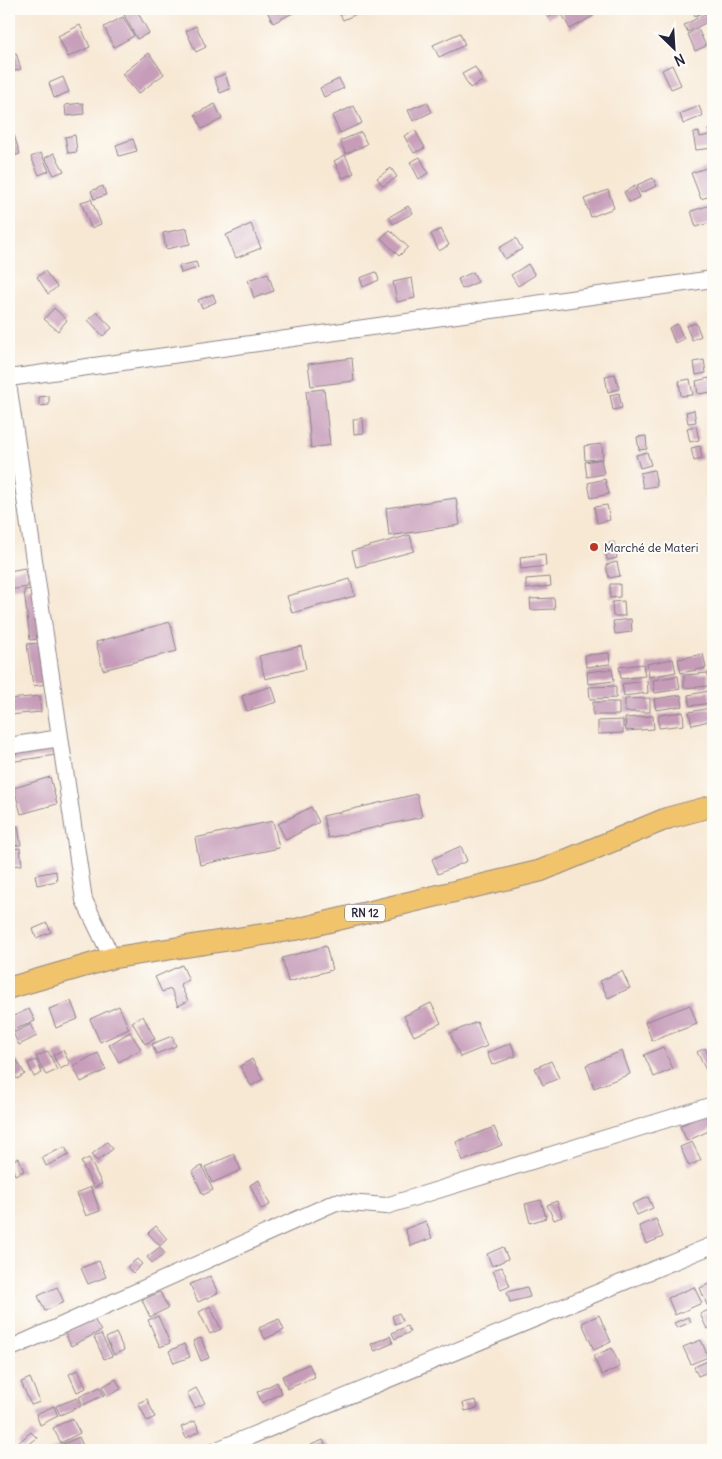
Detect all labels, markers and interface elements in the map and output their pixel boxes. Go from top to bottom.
north arrow [650,22,700,72]
text: N [671,50,688,70]
place label: Marché de Materi [604,540,698,555]
marker: Marché de Materi [588,541,600,553]
road number: RN 12 [345,904,385,921]

